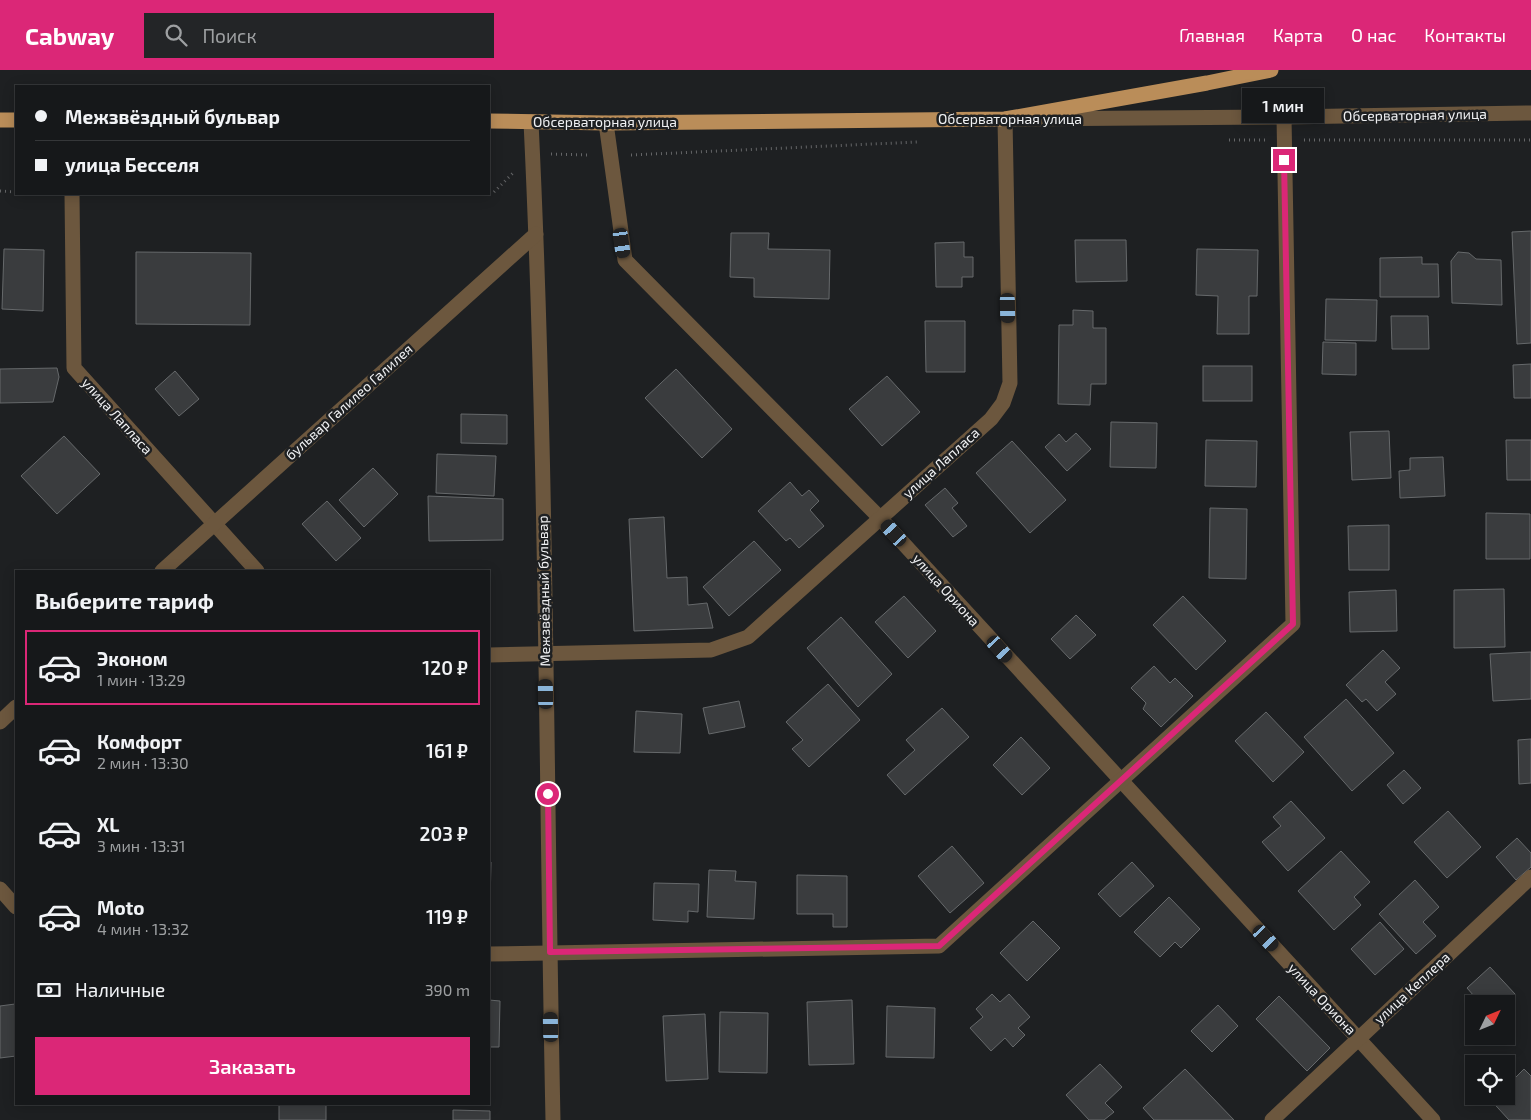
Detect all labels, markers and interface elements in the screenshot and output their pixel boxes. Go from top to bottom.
search box [144,13,494,58]
text: Cabway [25,21,114,50]
icon: search [162,21,190,49]
text: Поиск [202,24,257,47]
text: Главная [1179,24,1245,46]
text: Карта [1273,24,1323,46]
text: О нас [1351,24,1396,46]
text: Контакты [1424,24,1506,46]
callout: 1 мин [1243,88,1325,122]
text: 1 мин [1262,96,1304,115]
text: Межзвёздный бульвар [65,105,280,128]
street label: Обсерваторная улица [1343,105,1487,124]
street label: Обсерваторная улица [938,110,1082,127]
street label: Обсерваторная улица [533,113,677,130]
route end [1273,149,1295,171]
text: улица Бесселя [65,153,199,176]
car [612,227,631,259]
car [1000,293,1015,323]
street label: бульвар Галилео Галилея [282,340,416,463]
street label: улица Лапласа [78,374,156,458]
street label: улица Лапласа [899,424,983,502]
street label: Межзвёздный бульвар [534,515,553,667]
car [878,517,909,549]
street label: улица Ориона [909,550,983,629]
text: Выберите тариф [35,587,214,613]
car [984,633,1015,665]
icon: car [37,645,82,690]
text: Эконом [97,647,168,670]
text: 120 ₽ [422,656,468,679]
text: 1 мин · 13:29 [97,670,186,689]
car [538,679,553,709]
icon: car [37,728,82,773]
text: Комфорт [97,730,182,753]
text: 161 ₽ [426,739,468,762]
text: 2 мин · 13:30 [97,753,189,772]
route start [537,783,559,805]
icon: car [37,811,82,856]
text: XL [97,813,119,836]
text: 203 ₽ [420,822,468,845]
text: 3 мин · 13:31 [97,836,185,855]
icon: car [37,894,82,939]
text: Moto [97,896,145,919]
text: 119 ₽ [426,905,468,928]
text: 4 мин · 13:32 [97,919,189,938]
car [1250,922,1281,954]
street label: улица Кеплера [1370,948,1453,1027]
street label: улица Ориона [1285,959,1360,1038]
icon: cash [35,976,63,1004]
text: Наличные [75,978,165,1001]
text: 390 m [425,980,470,999]
north arrow [1465,995,1515,1045]
map controls [1465,995,1515,1105]
car [543,1012,558,1042]
button: Заказать [35,1037,470,1095]
button: locate [1465,1055,1515,1105]

